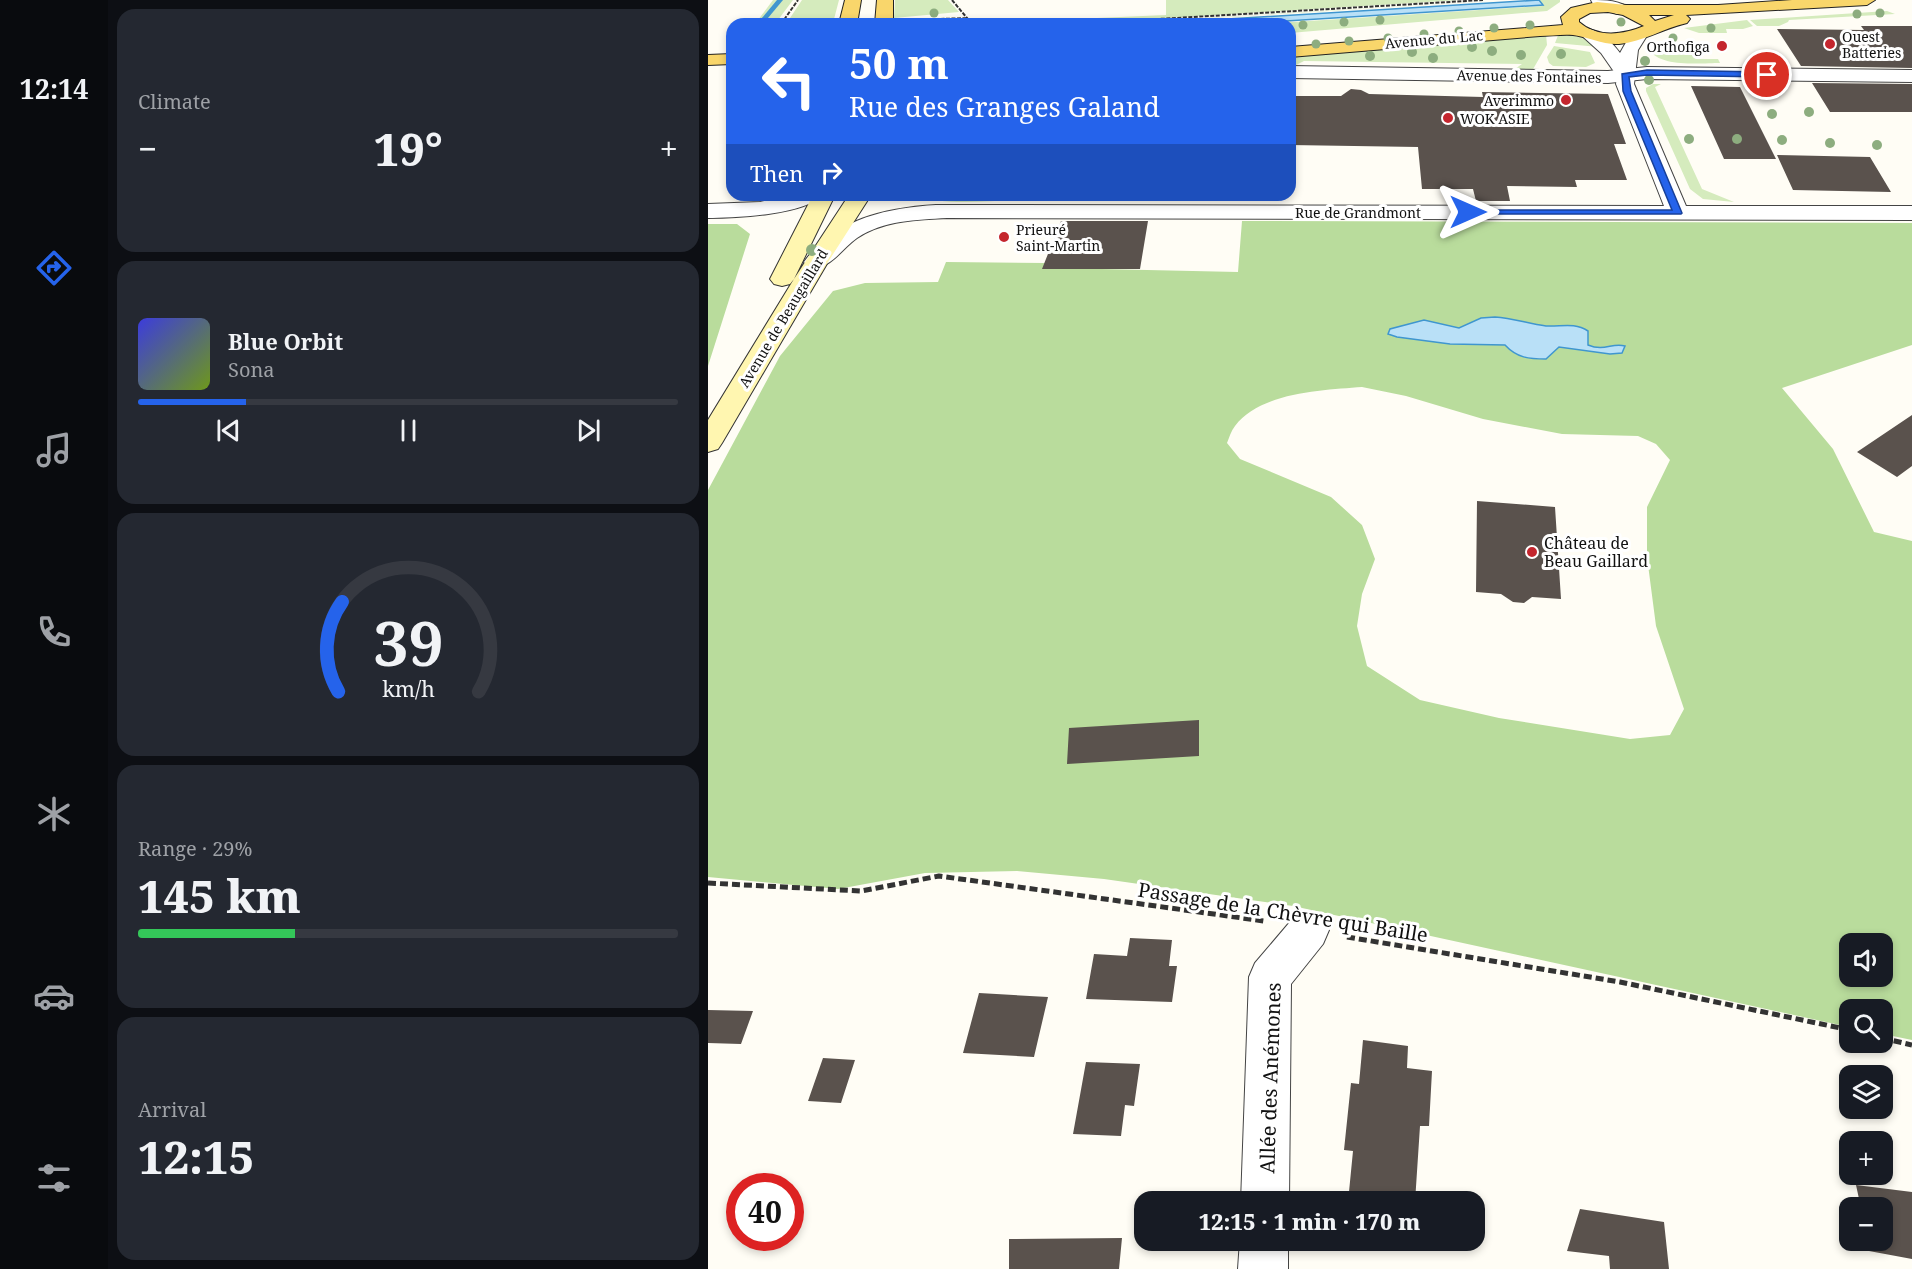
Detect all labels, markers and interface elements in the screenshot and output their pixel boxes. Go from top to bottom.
street label: Avenue du Lac [1384,25,1484,53]
place label: Ouest Batteries [1842,27,1901,62]
text: 50 m [849,34,949,91]
place label: Orthofiga [1646,37,1710,56]
marker: Ouest Batteries [1823,37,1837,51]
marker: Orthofiga [1715,39,1729,53]
icon: left [750,42,828,120]
pin [1741,49,1792,100]
icon: arrive [1750,58,1783,91]
street label: Avenue des Fontaines [1457,65,1601,87]
text: 12:14 [19,70,89,107]
text: Climate [138,88,211,115]
text: Rue des Granges Galand [849,88,1160,125]
place label: Averimmo [1484,91,1554,110]
marker: Averimmo [1559,93,1573,107]
place label: WOK ASIE [1460,109,1530,128]
marker: WOK ASIE [1441,111,1455,125]
text: 19° [374,118,443,179]
text: − [138,126,157,171]
text: + [660,126,678,171]
icon: right [815,156,848,189]
text: Then [750,158,803,188]
position arrow [1436,180,1500,244]
street label: Rue de Grandmont [1295,203,1421,222]
place label: Prieuré Saint-Martin [1016,220,1100,255]
marker: Prieuré Saint-Martin [997,230,1011,244]
street label: Avenue de Beaugaillard [734,245,832,391]
icon: directions [33,247,75,289]
text: Blue Orbit [228,326,343,356]
text: Sona [228,356,275,383]
icon: previous [212,414,245,447]
icon: pause [392,414,425,447]
icon: next [572,414,605,447]
icon: music [33,429,75,471]
place label: Château de Beau Gaillard [1544,532,1648,572]
marker: Château de Beau Gaillard [1525,545,1539,559]
text: 39 [373,599,443,684]
icon: phone [33,611,75,653]
text: km/h [382,674,435,703]
icon: climate [33,793,75,835]
text: Range · 29% [138,835,252,862]
text: 145 km [138,865,301,926]
street label: Passage de la Chèvre qui Baille [1136,876,1430,948]
map controls [1839,933,1893,1251]
button: sound [1839,933,1893,987]
icon: car [33,975,75,1017]
street label: Allée des Anémones [1253,982,1287,1174]
button: search [1839,999,1893,1053]
button: layers [1839,1065,1893,1119]
text: Arrival [138,1096,206,1123]
text: 12:15 [138,1126,254,1187]
button: + [1839,1131,1893,1185]
icon: filters [33,1157,75,1199]
speed limit sign: 40 [726,1173,804,1251]
button: − [1839,1197,1893,1251]
text: 12:15 · 1 min · 170 m [1199,1206,1420,1236]

